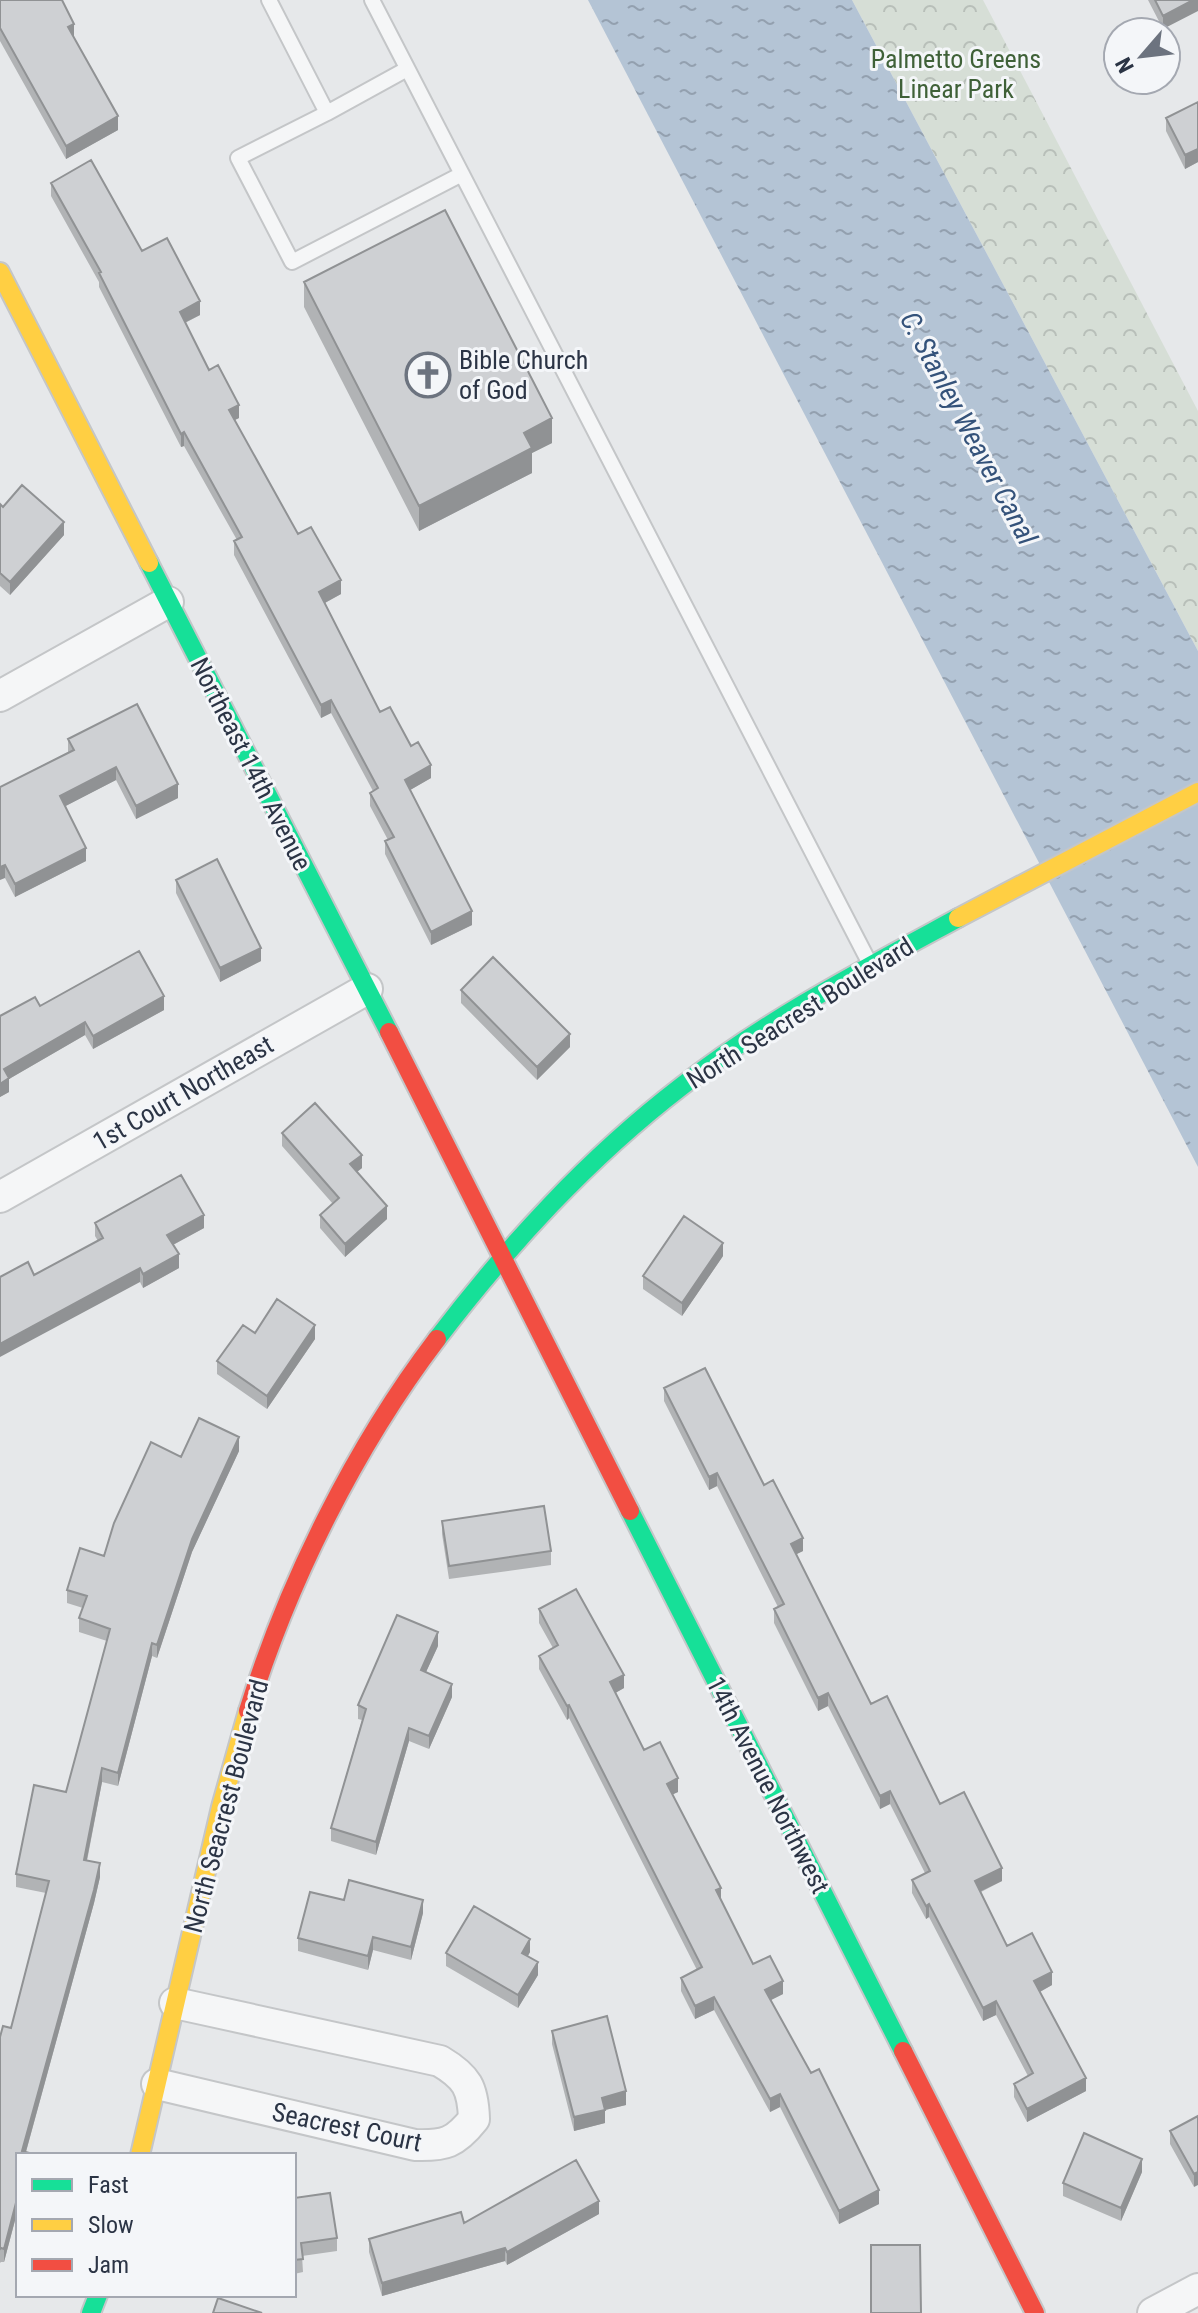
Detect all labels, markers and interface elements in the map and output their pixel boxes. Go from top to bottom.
north arrow [1102,16,1182,96]
park label: Palmetto Greens Linear Park [871,44,1041,104]
text: N [1111,53,1139,77]
water label: C. Stanley Weaver Canal [893,306,1044,551]
place label: Bible Church of God [459,345,588,405]
church icon: Bible Church of God [404,351,452,399]
street label: Northeast 14th Avenue [184,653,318,875]
street label: North Seacrest Boulevard [681,931,919,1095]
street label: 1st Court Northeast [88,1029,278,1157]
street label: 14th Avenue Northwest [700,1672,836,1898]
street label: North Seacrest Boulevard [178,1676,274,1936]
street label: Seacrest Court [269,2097,425,2157]
legend [16,2153,296,2297]
text: Fast [88,2171,129,2199]
text: Slow [88,2211,134,2239]
text: Jam [88,2251,129,2279]

